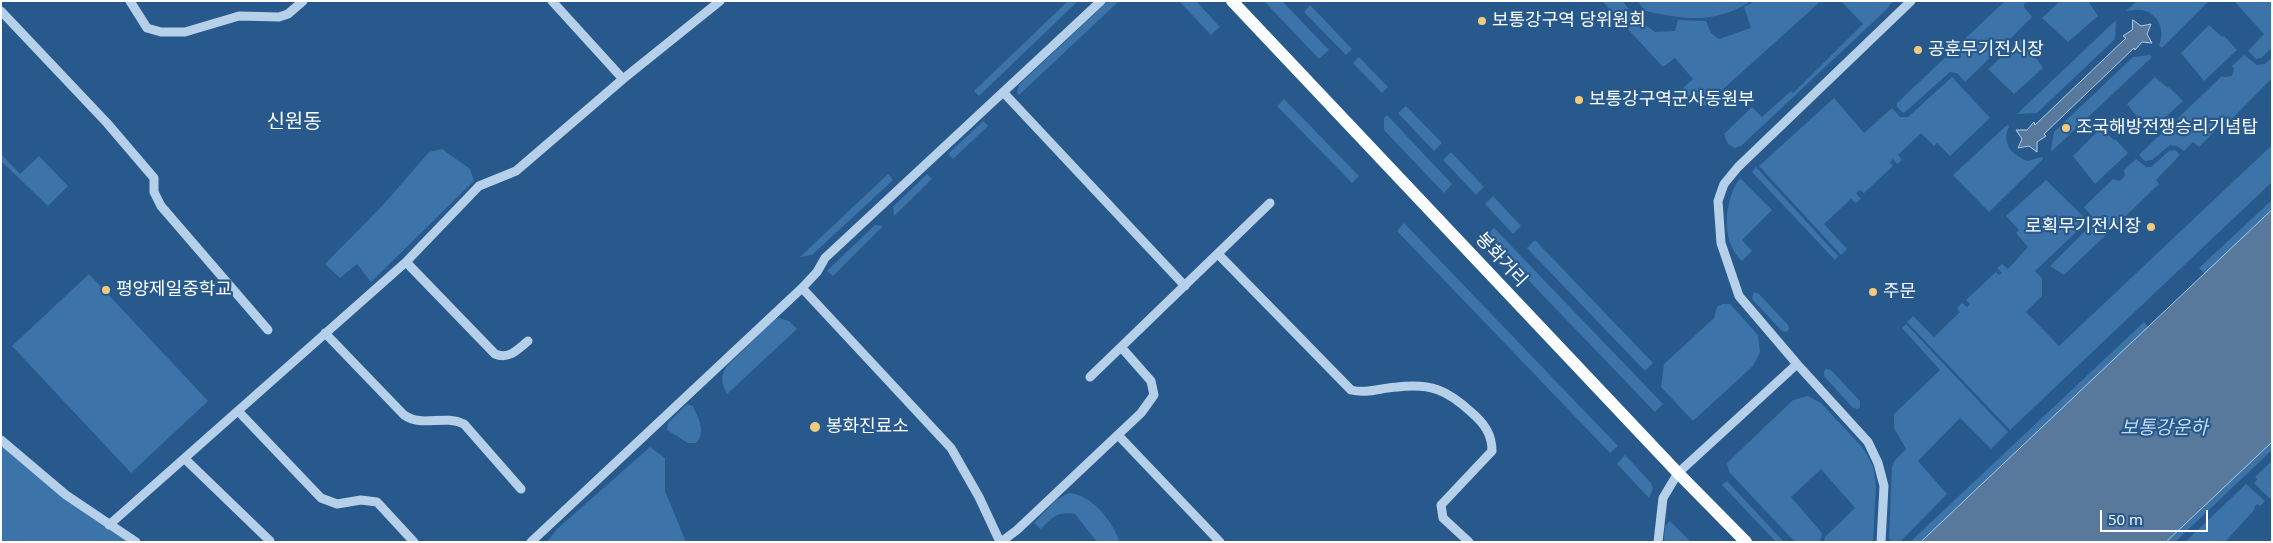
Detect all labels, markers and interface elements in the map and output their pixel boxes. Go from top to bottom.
place label: 보통강구역 당위원회 [1492,10,1646,32]
marker: 보통강구역 당위원회 [1476,15,1488,27]
place label: 공훈무기전시장 [1928,39,2044,61]
marker: 공훈무기전시장 [1912,44,1924,56]
place label: 보통강구역군사동원부 [1589,89,1755,111]
marker: 보통강구역군사동원부 [1573,94,1585,106]
district label: 신원동 [266,110,322,134]
place label: 조국해방전쟁승리기념탑 [2076,117,2258,139]
marker: 조국해방전쟁승리기념탑 [2060,122,2072,134]
place label: 로획무기전시장 [2025,216,2141,238]
marker: 로획무기전시장 [2145,221,2157,233]
street label: 봉화거리 [1471,228,1531,292]
place label: 평양제일중학교 [116,279,232,301]
place label: 주문 [1883,281,1916,303]
marker: 평양제일중학교 [100,284,112,296]
marker: 주문 [1867,286,1879,298]
place label: 봉화진료소 [826,416,909,438]
water label: 보통강운하 [2120,418,2208,440]
marker: 봉화진료소 [808,420,822,434]
scale bar [2103,500,2210,532]
text: 50 m [2108,509,2143,529]

